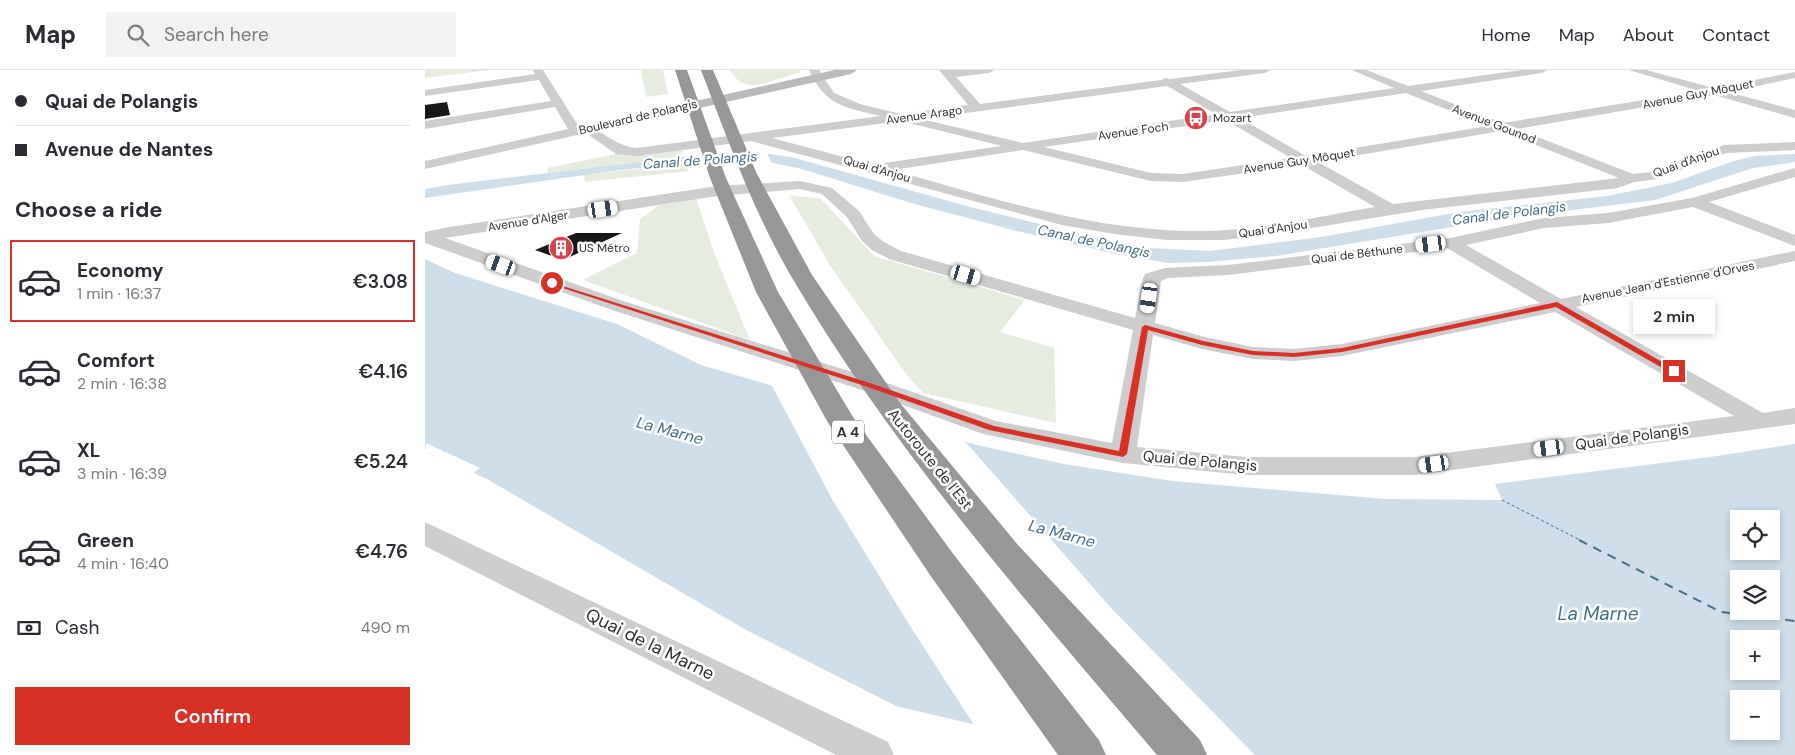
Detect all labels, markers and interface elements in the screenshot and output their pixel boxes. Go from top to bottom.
search box [106,12,456,57]
text: Map [25,19,76,50]
icon: search [124,21,152,49]
text: Search here [164,22,269,47]
text: Home [1481,23,1531,47]
text: Map [1559,23,1595,47]
text: About [1623,23,1674,47]
text: Contact [1702,23,1770,47]
street label: Avenue Guy Môquet [1641,75,1755,113]
text: Quai de Polangis [45,89,198,114]
street label: Boulevard de Polangis [577,96,699,138]
street label: Avenue Gounod [1450,101,1538,147]
street label: Avenue Arago [885,102,963,128]
bus stop icon: Mozart [1183,105,1209,131]
place label: Mozart [1213,110,1252,126]
street label: Avenue Foch [1097,118,1169,144]
text: Avenue de Nantes [45,137,213,162]
street label: Quai d'Anjou [1651,143,1721,181]
street label: Avenue Guy Môquet [1242,144,1356,178]
water label: Canal de Polangis [642,147,758,173]
street label: Quai d'Anjou [842,152,913,186]
text: Choose a ride [15,195,163,224]
water label: Canal de Polangis [1451,197,1567,229]
car [587,199,618,219]
street label: Avenue d'Alger [487,207,570,235]
street label: Quai d'Anjou [1238,216,1309,242]
water label: Canal de Polangis [1036,220,1152,262]
building icon: US Métro [548,235,574,261]
car [1415,235,1446,253]
place label: US Métro [579,240,630,256]
street label: Quai de Béthune [1310,240,1404,268]
car [484,253,517,277]
street label: Avenue Jean d'Estienne d'Orves [1580,257,1756,307]
text: Economy [77,258,164,283]
icon: car [17,259,62,304]
car [949,264,982,286]
text: €3.08 [353,269,408,294]
route start [541,272,563,294]
car [1139,282,1158,314]
text: 1 min · 16:37 [77,283,161,304]
callout: 2 min [1633,298,1715,334]
text: 2 min [1653,306,1695,327]
text: Comfort [77,348,155,373]
icon: car [17,349,62,394]
text: €4.16 [358,359,408,384]
route end [1663,360,1685,382]
text: 2 min · 16:38 [77,373,167,394]
street label: Autoroute de l’Est [883,405,977,514]
water label: La Marne [634,411,706,449]
street label: Quai de Polangis [1574,419,1690,455]
road number: A 4 [832,421,864,444]
text: XL [77,438,100,463]
icon: car [17,439,62,484]
car [1533,439,1564,457]
street label: Quai de Polangis [1142,446,1258,476]
text: €5.24 [354,449,408,474]
car [1418,454,1449,474]
text: 3 min · 16:39 [77,463,167,484]
map controls [1730,510,1780,740]
button: locate [1730,510,1780,560]
water label: La Marne [1026,514,1098,552]
text: Green [77,528,134,553]
icon: car [17,529,62,574]
text: €4.76 [355,539,408,564]
text: 4 min · 16:40 [77,553,169,574]
button: layers [1730,570,1780,620]
water label: La Marne [1557,601,1639,626]
street label: Quai de la Marne [582,602,718,686]
icon: cash [15,614,43,642]
text: Cash [55,615,99,640]
text: 490 m [361,617,410,638]
button: + [1730,630,1780,680]
button: Confirm [15,687,410,745]
button: − [1730,690,1780,740]

